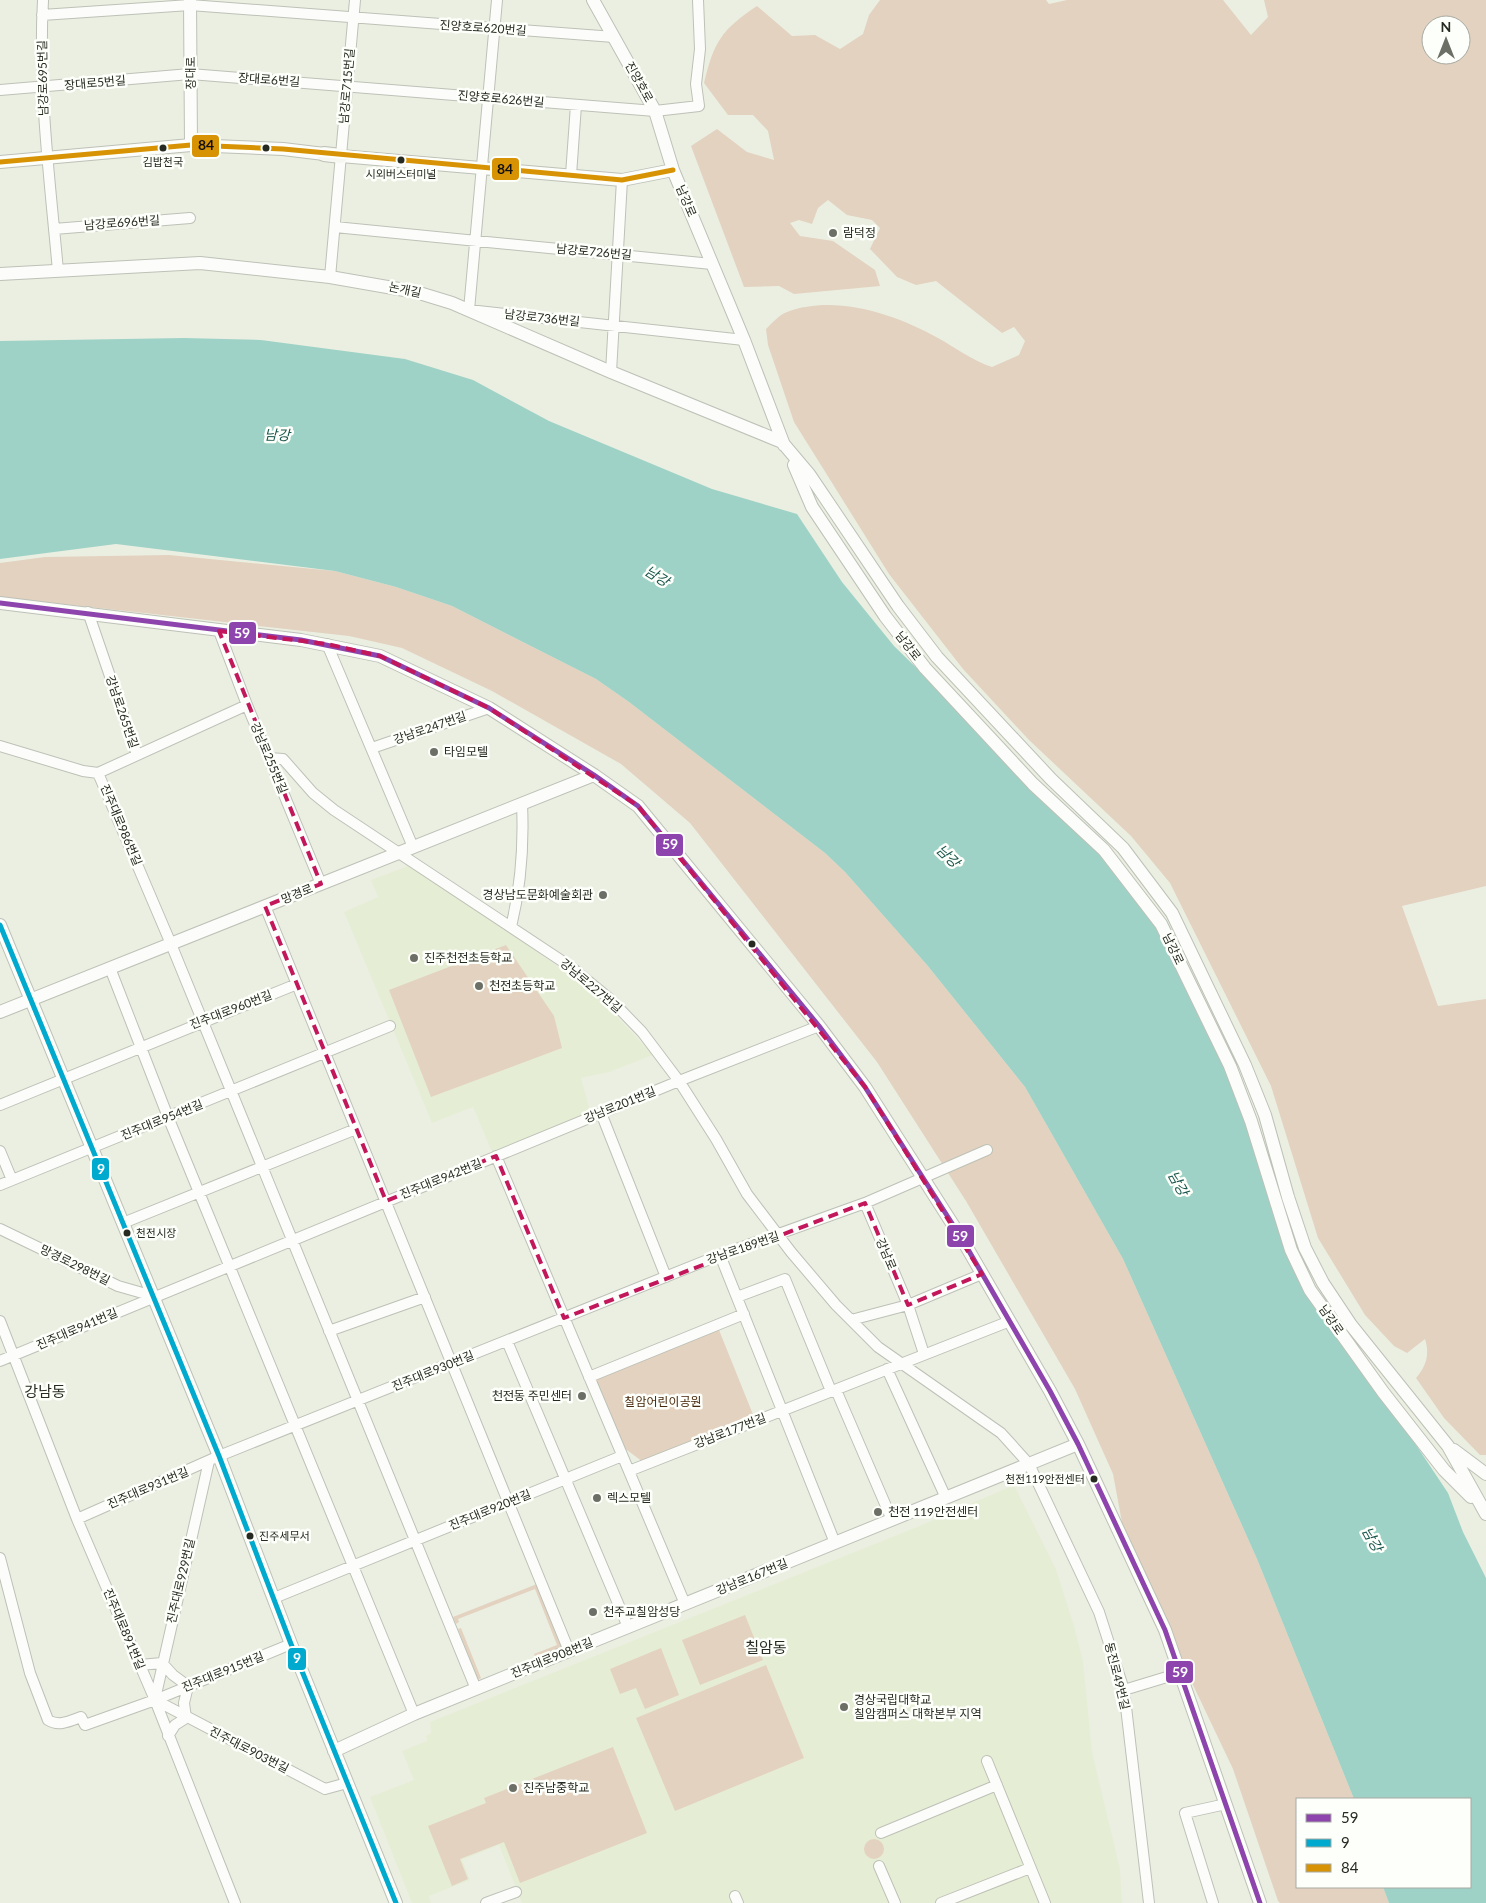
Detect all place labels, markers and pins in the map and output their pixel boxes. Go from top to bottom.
marker: 김밥천국 [158,143,168,153]
unlabelled marker [261,143,271,153]
place label: 김밥천국 [143,155,183,168]
marker: 시외버스터미널 [396,155,406,165]
place label: 시외버스터미널 [366,167,436,180]
place label: 람덕정 [843,225,876,240]
marker: 람덕정 [827,227,839,239]
place label: 타임모텔 [444,744,488,759]
marker: 타임모텔 [428,746,440,758]
place label: 경상남도문화예술회관 [483,887,593,902]
marker: 경상남도문화예술회관 [597,889,609,901]
unlabelled marker [747,939,757,949]
place label: 진주천전초등학교 [424,950,512,965]
marker: 진주천전초등학교 [408,952,420,964]
place label: 천전초등학교 [489,978,555,993]
marker: 천전초등학교 [473,980,485,992]
place label: 천전시장 [136,1226,176,1239]
marker: 천전시장 [122,1228,132,1238]
place label: 천전동 주민센터 [492,1388,572,1403]
marker: 천전동 주민센터 [576,1390,588,1402]
place label: 천전119안전센터 [1005,1472,1085,1485]
marker: 천전119안전센터 [1089,1474,1099,1484]
place label: 렉스모텔 [607,1490,651,1505]
marker: 렉스모텔 [591,1492,603,1504]
place label: 천전 119안전센터 [888,1504,978,1519]
marker: 천전 119안전센터 [872,1506,884,1518]
place label: 진주세무서 [259,1529,310,1542]
marker: 진주세무서 [245,1531,255,1541]
place label: 천주교칠암성당 [603,1604,680,1619]
marker: 천주교칠암성당 [587,1606,599,1618]
place label: 경상국립대학교 칠암캠퍼스 대학본부 지역 [854,1692,982,1721]
marker: 경상국립대학교 칠암캠퍼스 대학본부 지역 [838,1701,850,1713]
place label: 진주남중학교 [523,1780,589,1795]
marker: 진주남중학교 [507,1782,519,1794]

